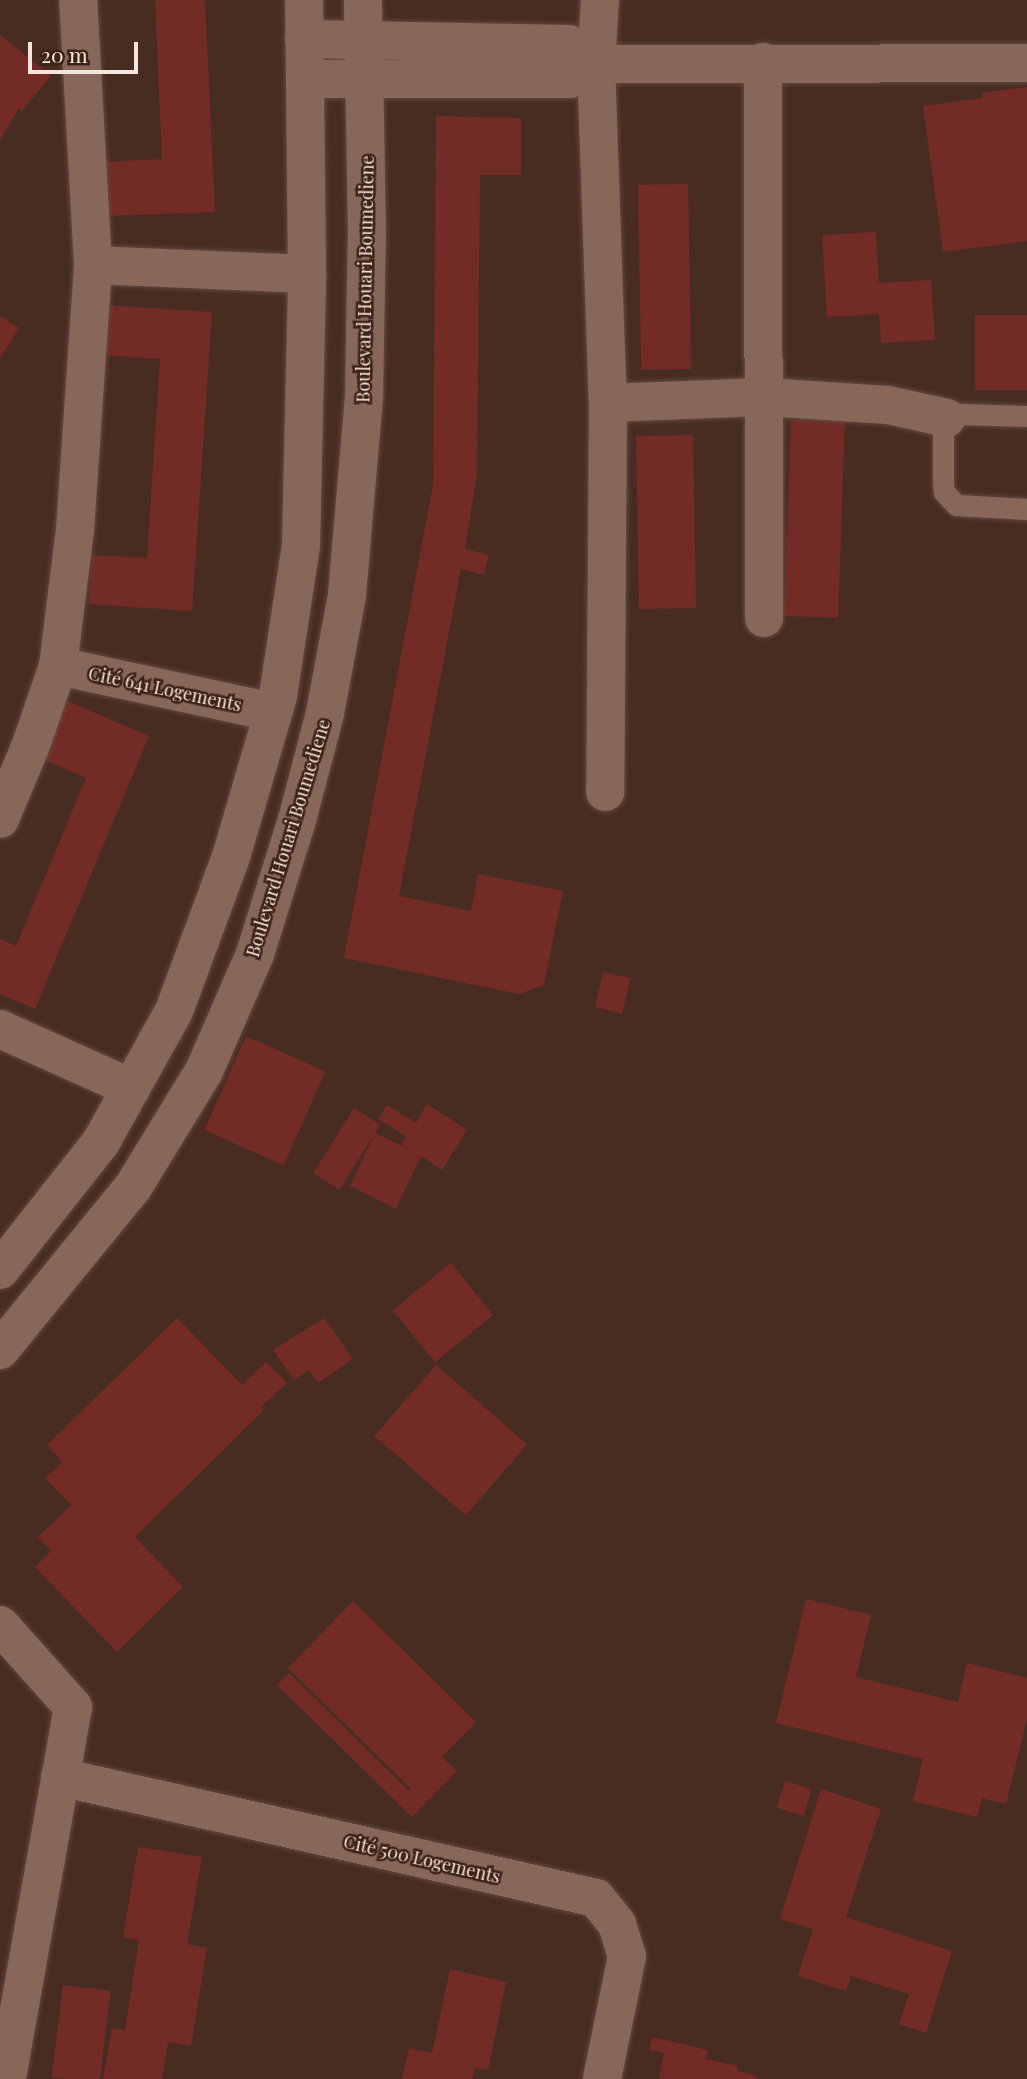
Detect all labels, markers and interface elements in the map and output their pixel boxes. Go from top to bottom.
scale bar [32,28,142,72]
text: 20 m [41,40,88,68]
street label: Boulevard Houari Boumediene [352,155,378,403]
street label: Cité 641 Logements [86,662,244,716]
street label: Boulevard Houari Boumediene [241,717,335,959]
street label: Cité 500 Logements [341,1830,503,1888]

